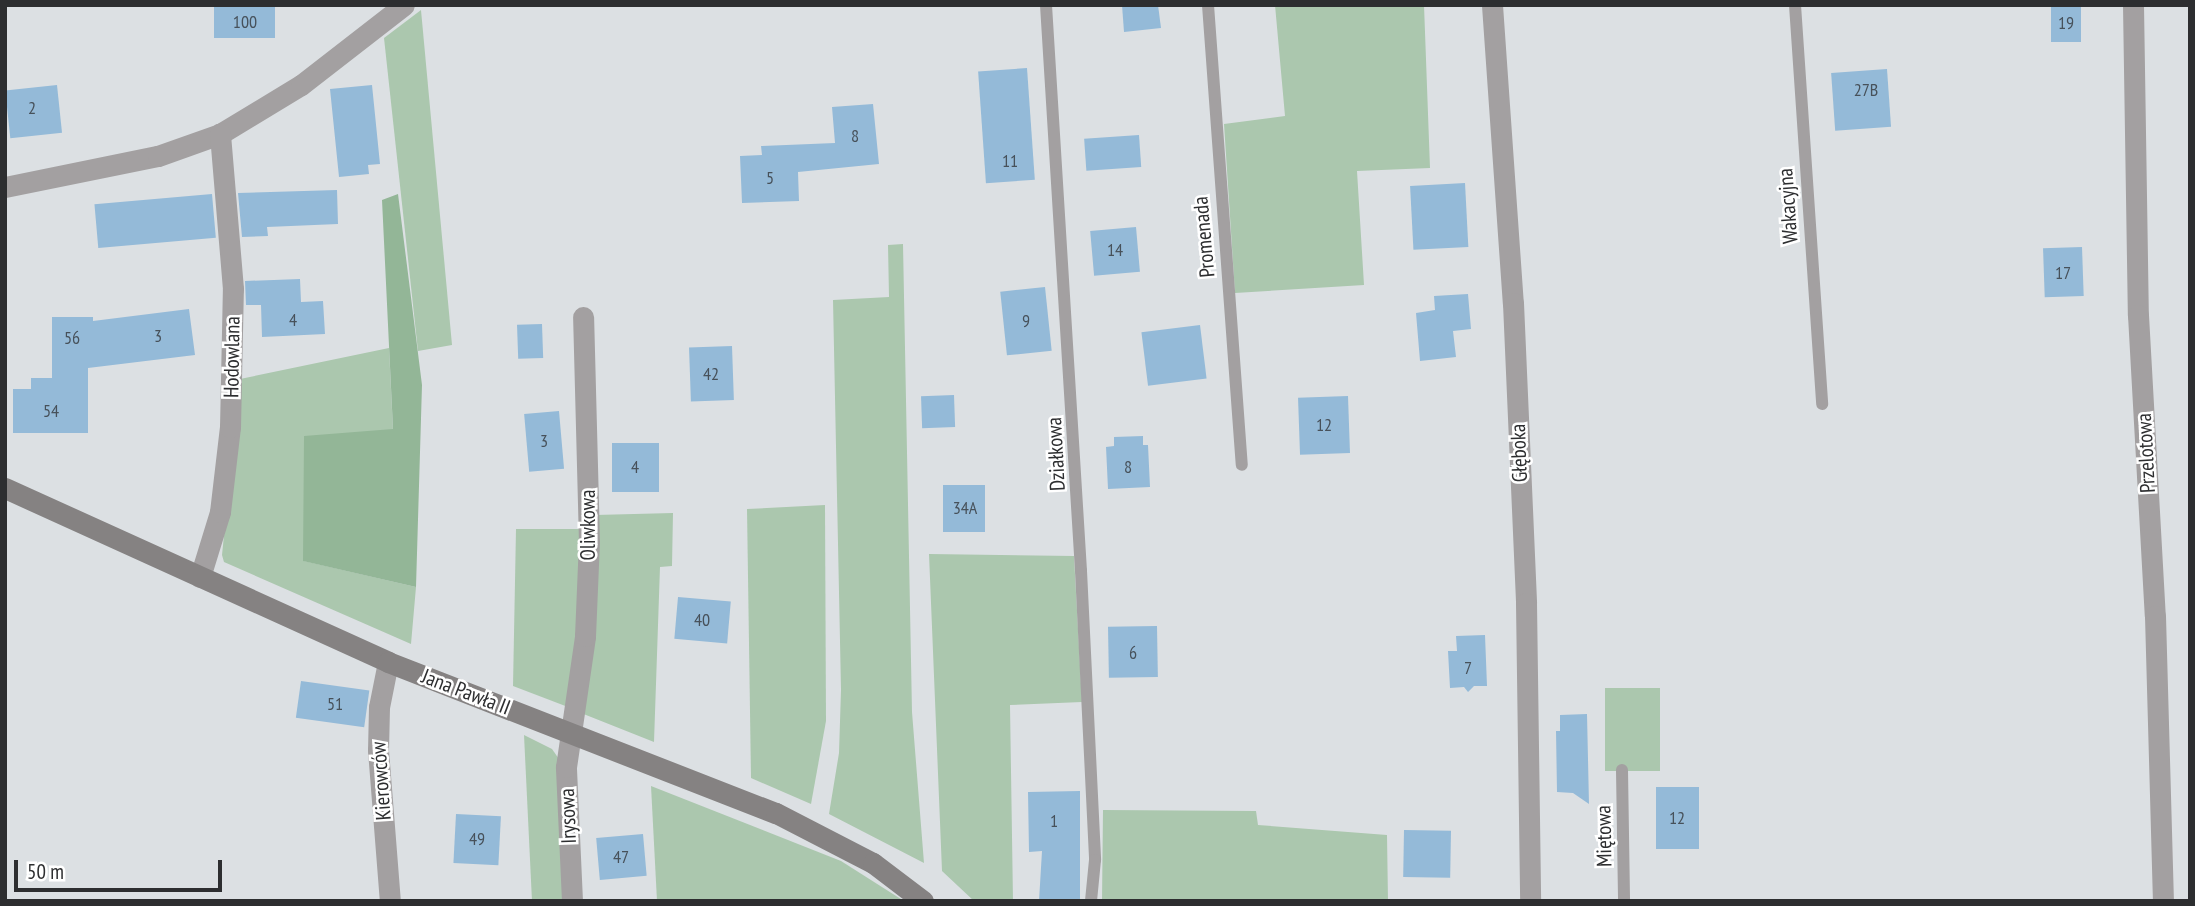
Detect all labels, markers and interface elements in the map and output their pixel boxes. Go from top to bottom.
house number: 100 [233,11,257,33]
house number: 19 [2058,12,2074,34]
house number: 27B [1854,79,1878,101]
house number: 2 [28,97,36,119]
house number: 8 [851,125,859,147]
house number: 11 [1002,150,1018,172]
house number: 5 [766,167,774,189]
street label: Wakacyjna [1773,167,1803,245]
street label: Promenada [1188,195,1220,279]
house number: 14 [1107,239,1123,261]
house number: 17 [2055,262,2071,284]
house number: 4 [289,309,297,331]
house number: 9 [1022,310,1030,332]
street label: Hodowlana [219,316,245,398]
house number: 3 [154,325,162,347]
house number: 56 [64,327,80,349]
house number: 42 [703,363,719,385]
house number: 54 [43,400,59,422]
street label: Przelotowa [2131,412,2161,494]
house number: 12 [1316,414,1332,436]
street label: Działkowa [1041,417,1071,491]
street label: Głęboka [1505,423,1533,483]
house number: 3 [540,430,548,452]
house number: 4 [631,456,639,478]
house number: 8 [1124,456,1132,478]
street label: Oliwkowa [575,490,601,560]
house number: 34A [953,497,977,519]
house number: 40 [694,609,710,631]
house number: 6 [1129,642,1137,664]
house number: 7 [1464,657,1472,679]
street label: Jana Pawła II [418,664,514,720]
house number: 51 [327,693,343,715]
street label: Kierowców [366,741,396,821]
street label: Irysowa [554,788,582,844]
street label: Miętowa [1591,805,1617,867]
house number: 12 [1669,807,1685,829]
house number: 1 [1050,810,1058,832]
house number: 49 [469,828,485,850]
scale bar [18,846,226,890]
house number: 47 [613,846,629,868]
text: 50 m [27,858,64,885]

